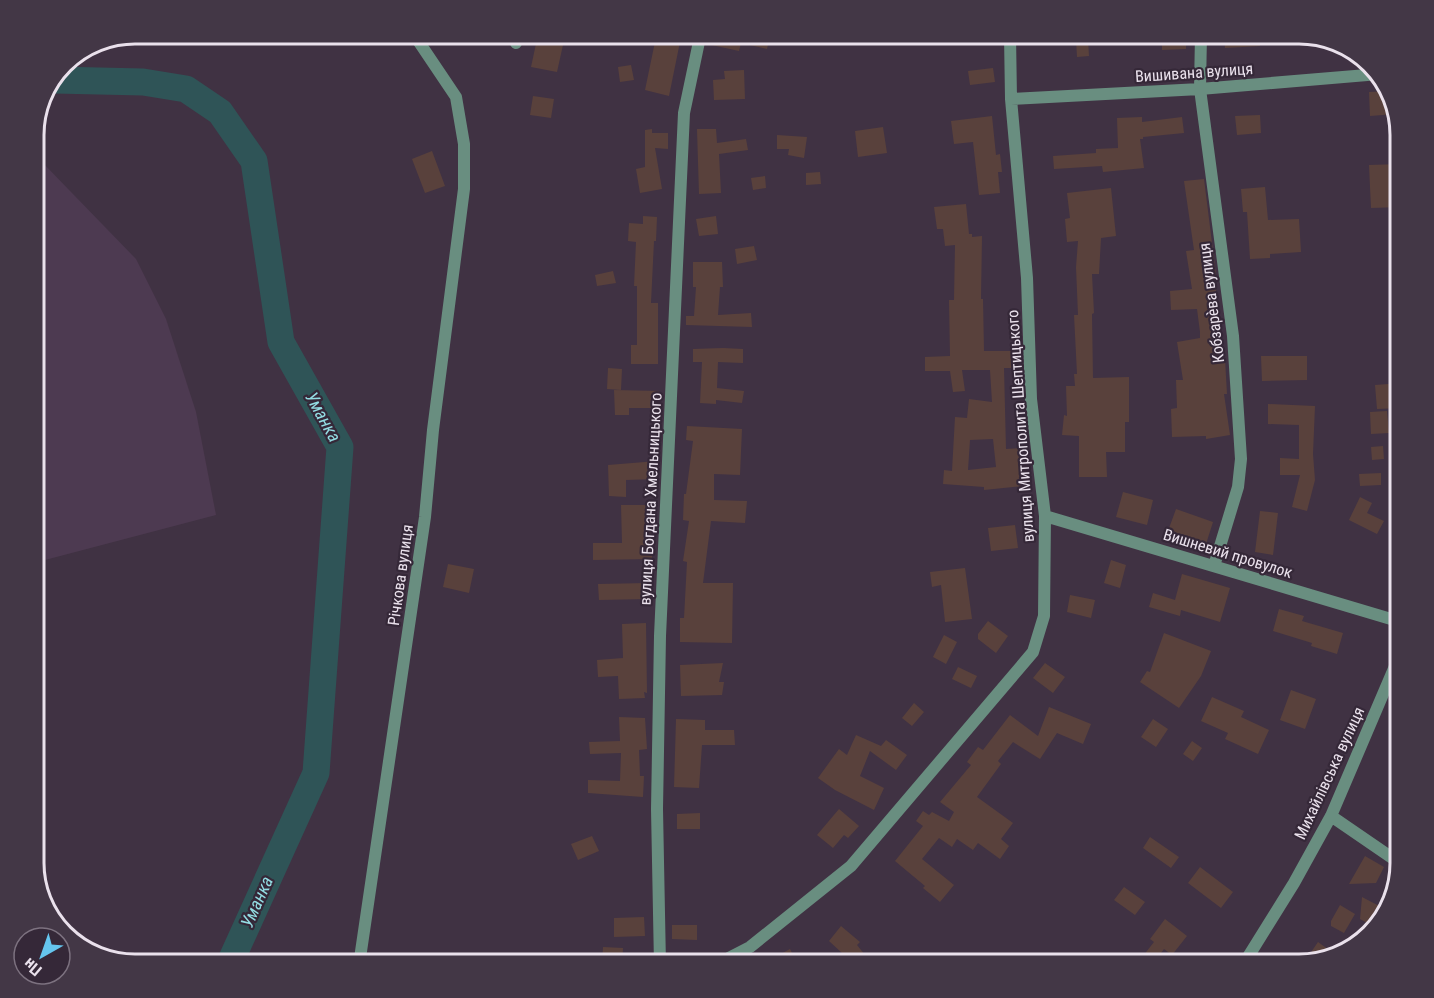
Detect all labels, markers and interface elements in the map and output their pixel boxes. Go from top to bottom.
street label: Вишивана вулиця [1134,59,1254,86]
street label: Кобзарèва вулиця [1195,242,1228,364]
street label: вулиця Митрополита Шептицького [1003,309,1038,543]
water label: Уманка [301,388,346,445]
street label: вулиця Богдана Хмельницького [635,392,666,606]
street label: Річкова вулиця [384,523,417,627]
street label: Вишневий провулок [1161,525,1295,582]
street label: Михайлівська вулиця [1290,704,1368,842]
water label: Уманка [236,873,277,931]
north arrow [12,926,72,986]
text: Пн [20,954,46,980]

